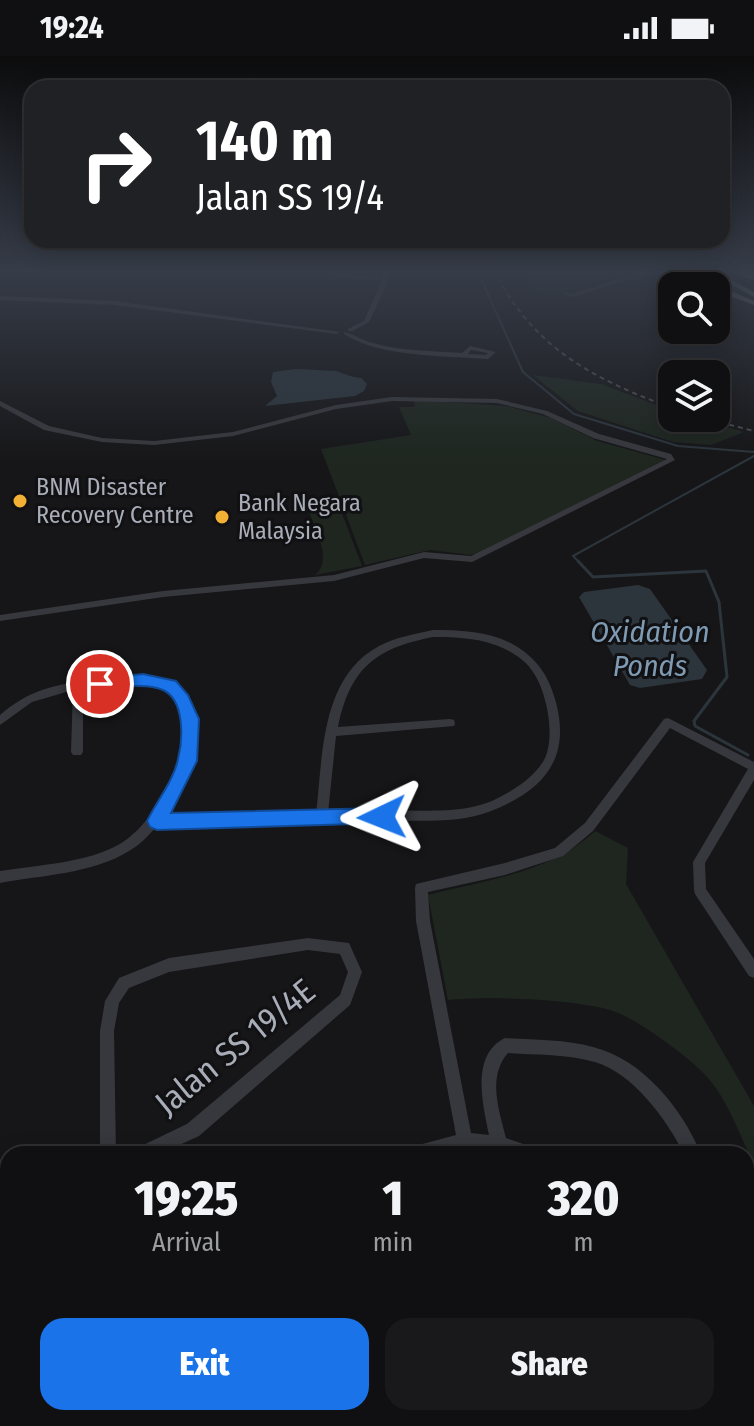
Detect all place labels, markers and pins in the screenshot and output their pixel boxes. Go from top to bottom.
place label: BNM Disaster Recovery Centre [36,473,194,529]
place label: Bank Negara Malaysia [238,489,361,545]
marker: BNM Disaster Recovery Centre [11,492,29,510]
marker: Bank Negara Malaysia [213,508,231,526]
pin [66,650,134,718]

